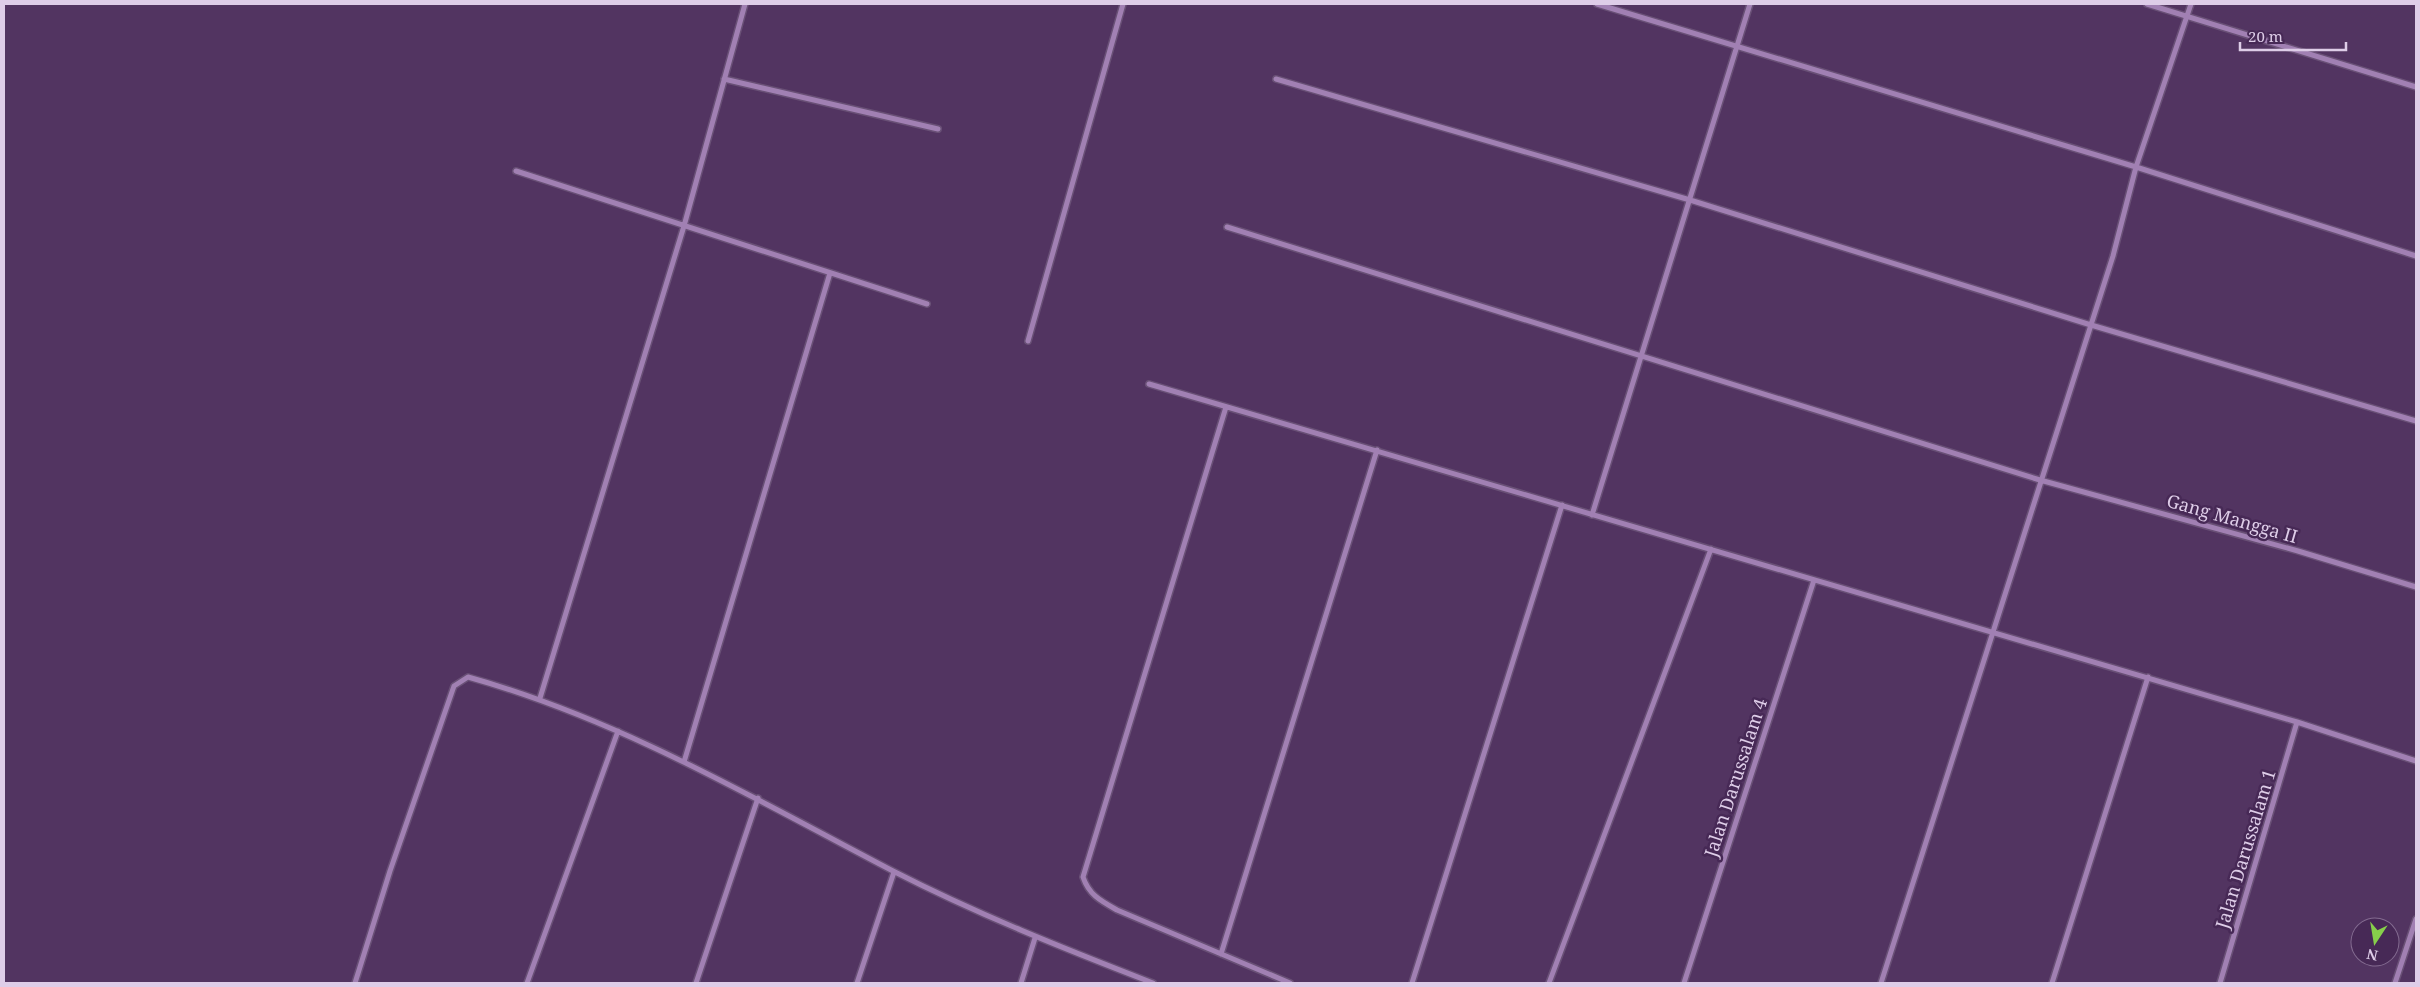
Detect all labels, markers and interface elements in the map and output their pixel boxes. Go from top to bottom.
scale bar [2240,20,2346,52]
text: 20 m [2248,26,2283,46]
street label: Gang Mangga II [2164,488,2300,548]
street label: Jalan Darussalam 4 [1698,695,1772,861]
street label: Jalan Darussalam 1 [2209,766,2281,932]
north arrow [2350,917,2400,967]
text: N [2365,945,2380,966]

